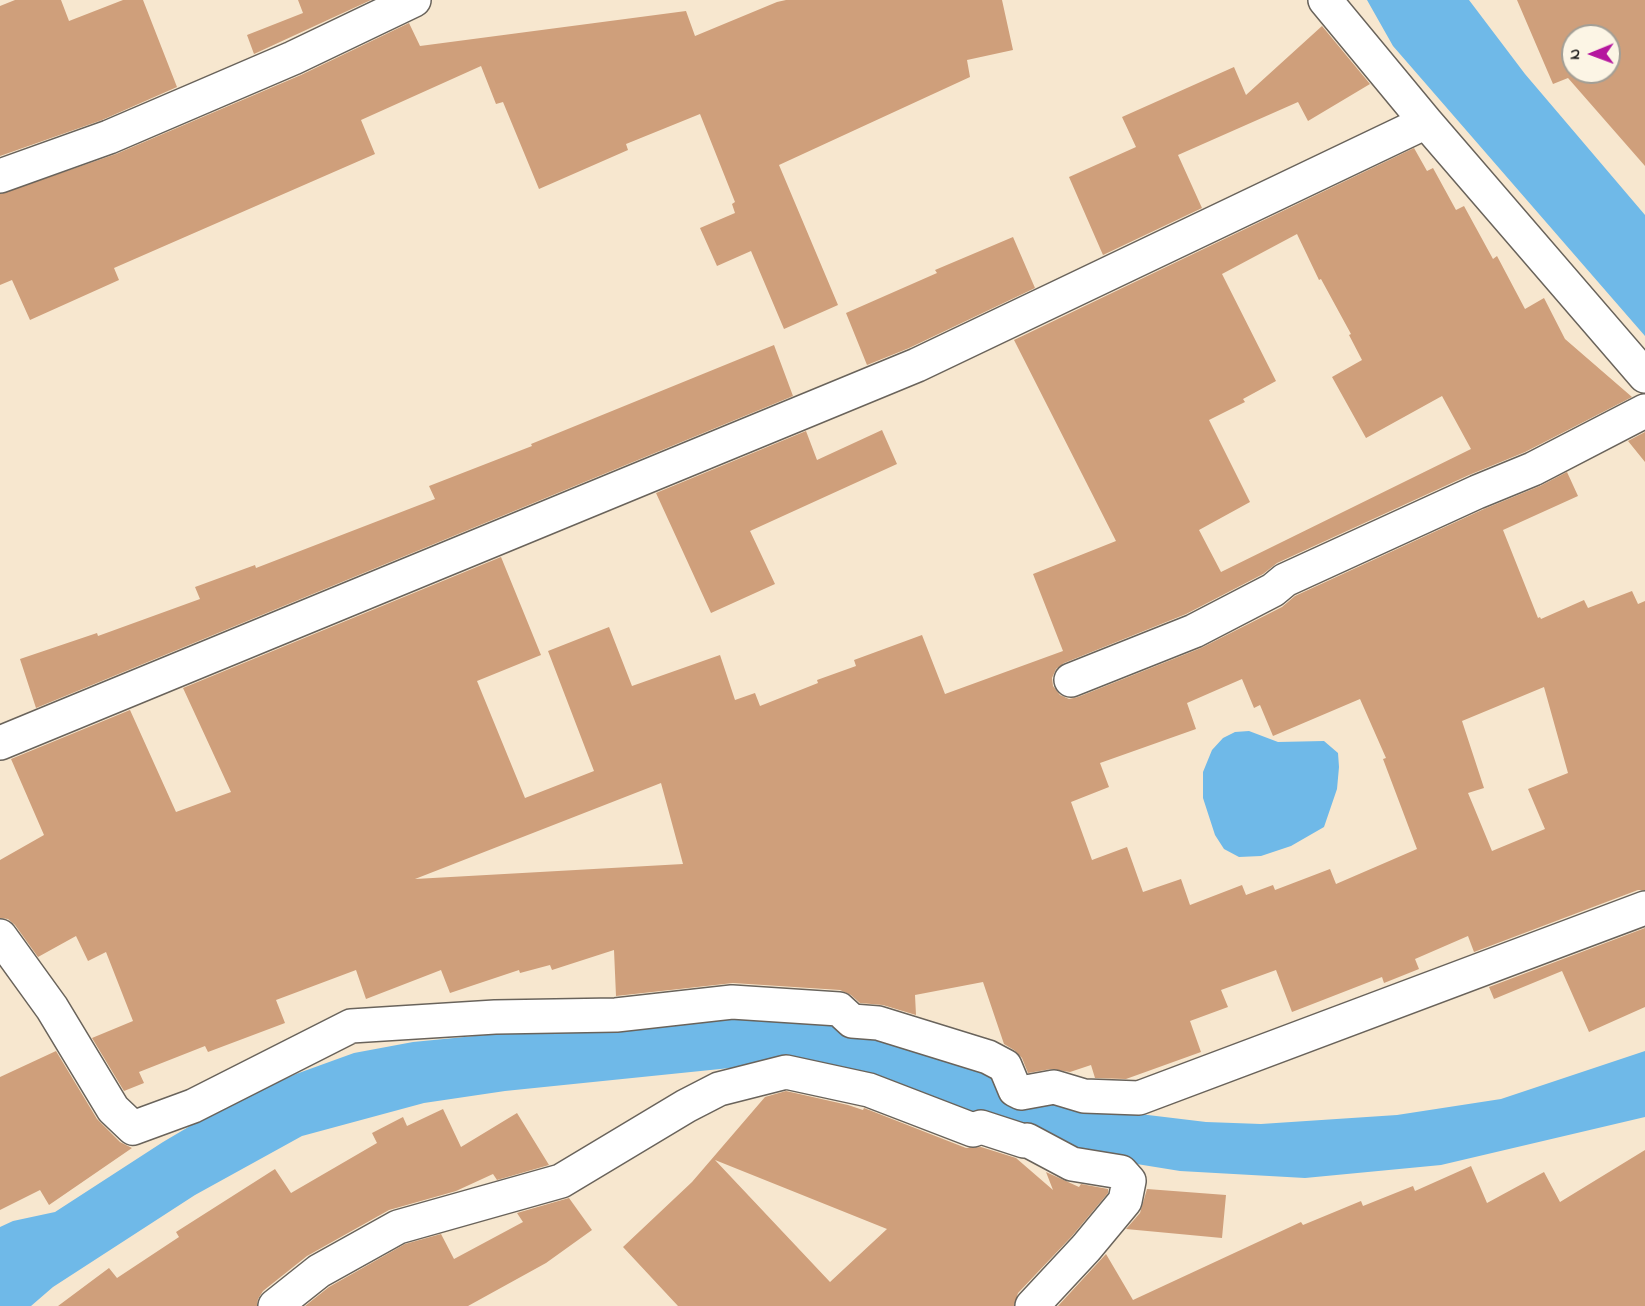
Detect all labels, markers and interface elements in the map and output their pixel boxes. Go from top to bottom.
north arrow [1561,24,1621,84]
text: N [1563,49,1587,60]

